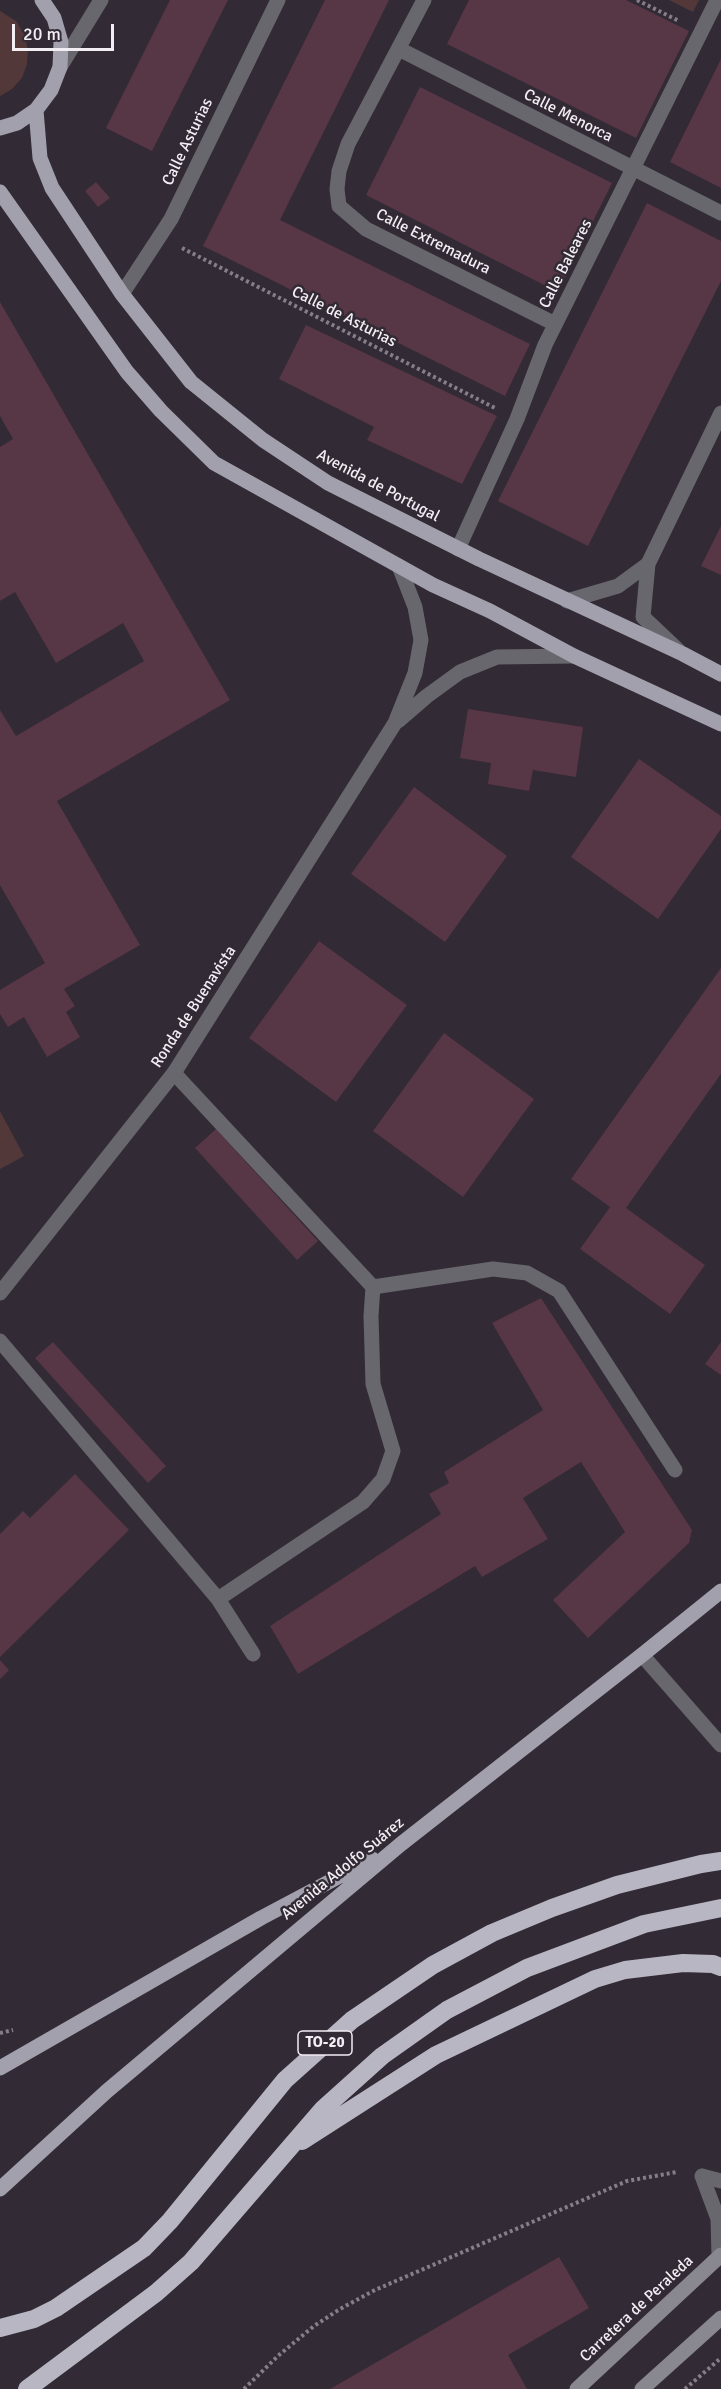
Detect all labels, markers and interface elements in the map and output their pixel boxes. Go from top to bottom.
scale bar [15,12,117,50]
text: 20 m [23,23,61,45]
street label: Calle Menorca [520,85,616,147]
street label: Calle Asturias [159,95,217,189]
street label: Calle Extremadura [373,205,493,279]
street label: Calle Baleares [535,216,597,312]
street label: Calle de Asturias [288,282,400,352]
street label: Avenida de Portugal [313,445,443,527]
street label: Ronda de Buenavista [147,942,241,1072]
street label: Avenida Adolfo Suárez [278,1814,408,1924]
road number: TO-20 [298,2031,352,2055]
street label: Carretera de Peraleda [576,2252,698,2366]

